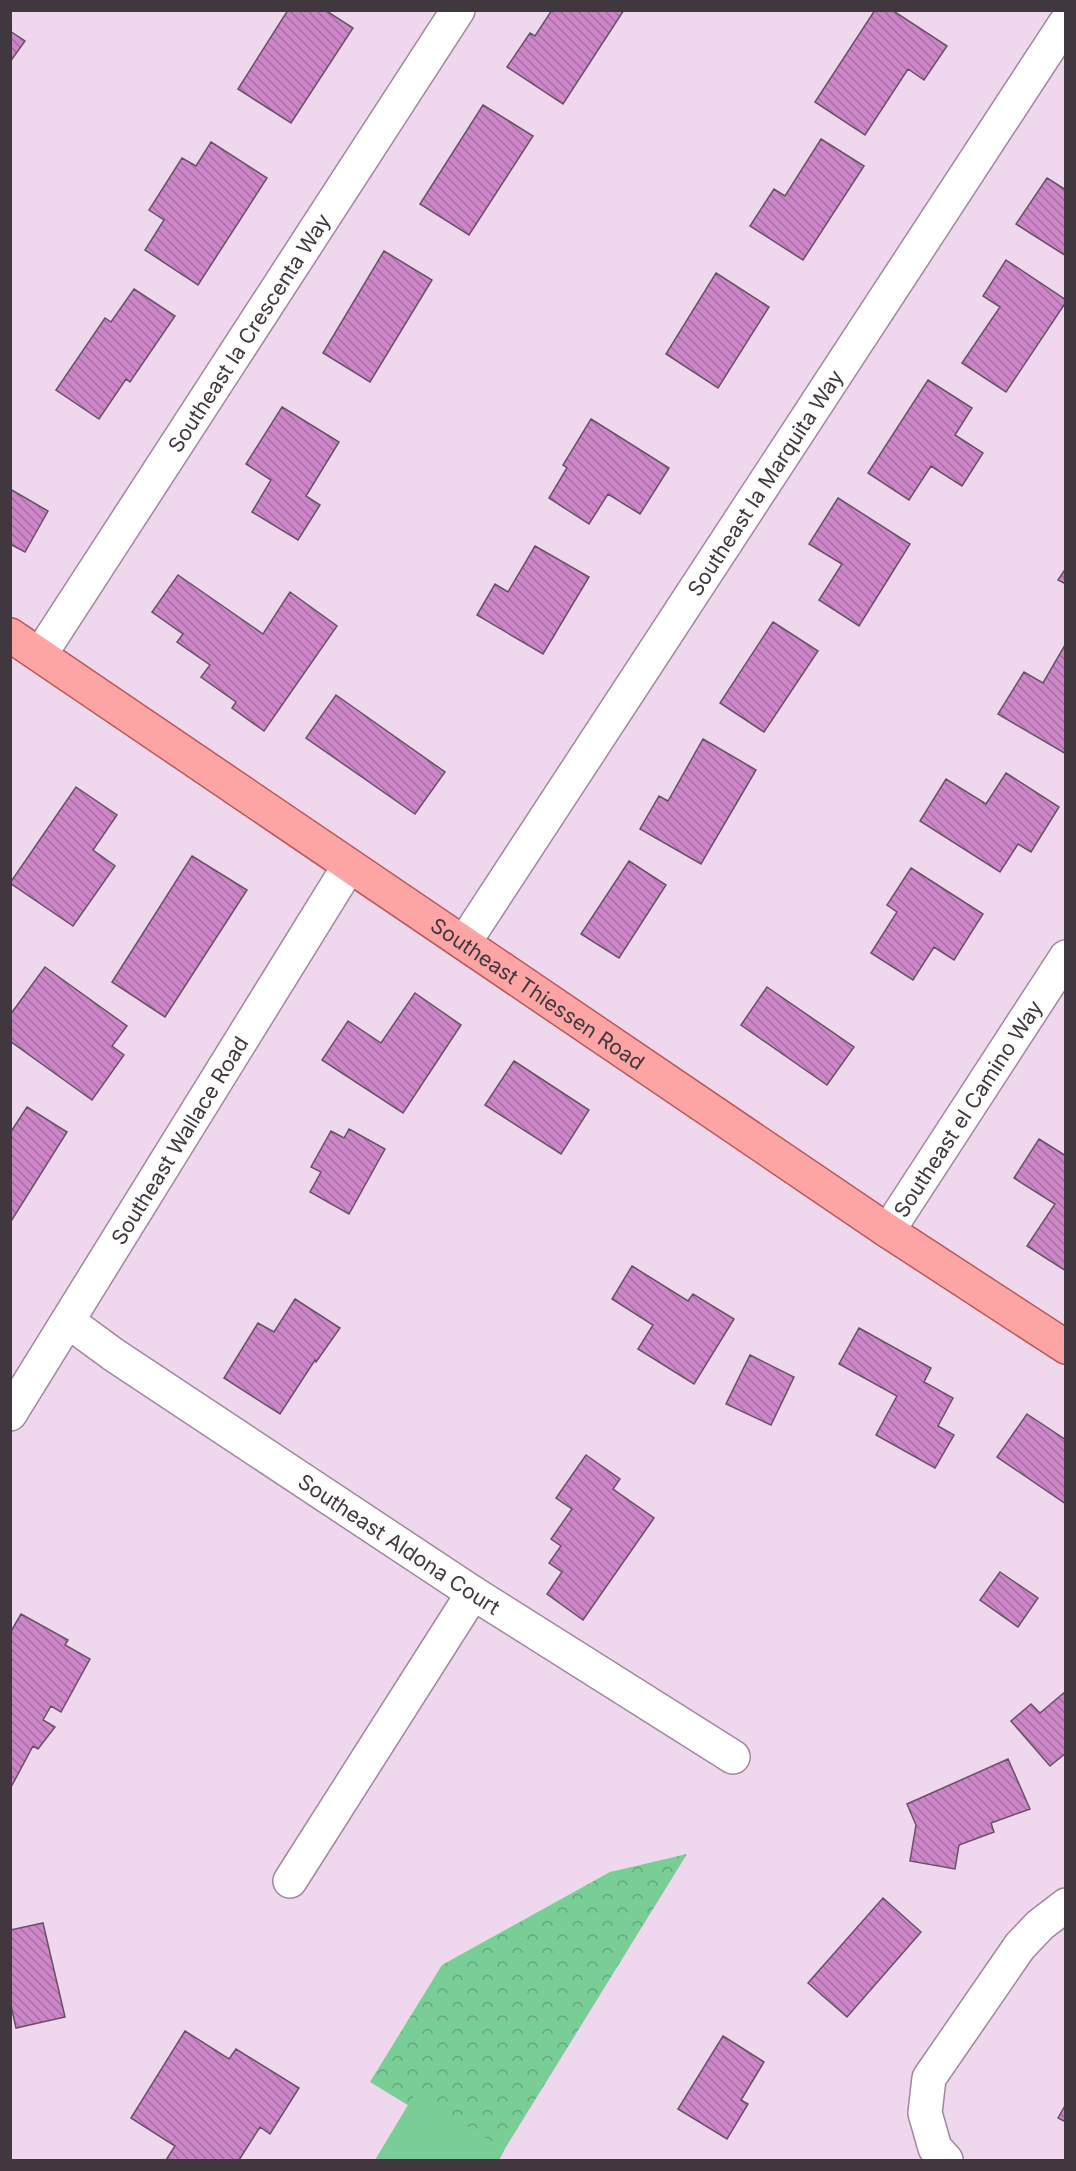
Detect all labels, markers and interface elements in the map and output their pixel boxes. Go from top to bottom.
street label: Southeast la Crescenta Way [162,209,335,457]
street label: Southeast la Marquita Way [682,365,848,600]
street label: Southeast Thiessen Road [426,912,649,1075]
street label: Southeast el Camino Way [888,995,1047,1222]
street label: Southeast Wallace Road [106,1031,253,1249]
street label: Southeast Aldona Court [294,1468,505,1620]

